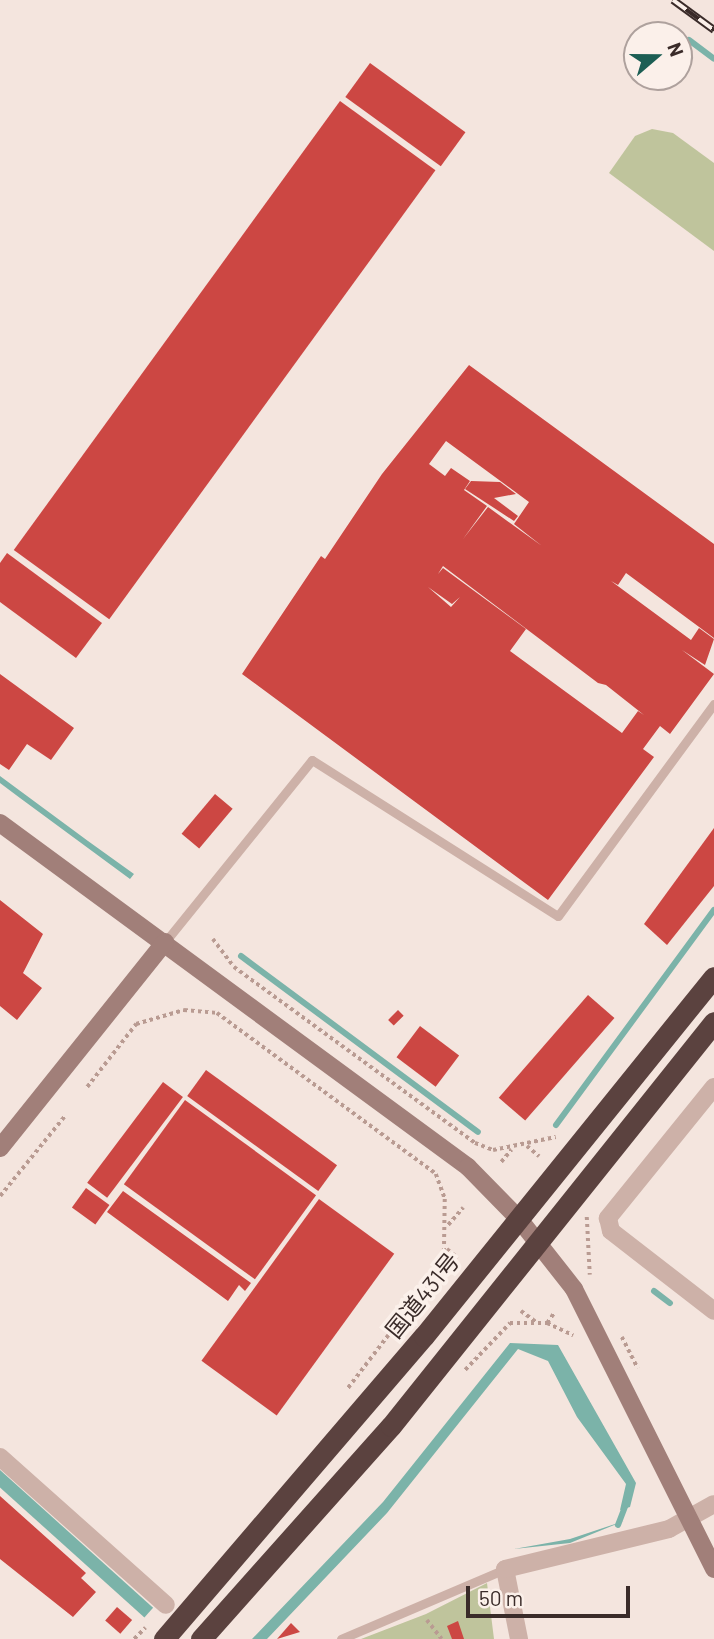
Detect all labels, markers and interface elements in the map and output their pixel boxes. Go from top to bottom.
north arrow [623,21,693,91]
text: N [663,39,689,59]
street label: 国道431号 [379,1247,465,1343]
scale bar [469,1572,634,1616]
text: 50 m [479,1585,523,1610]

